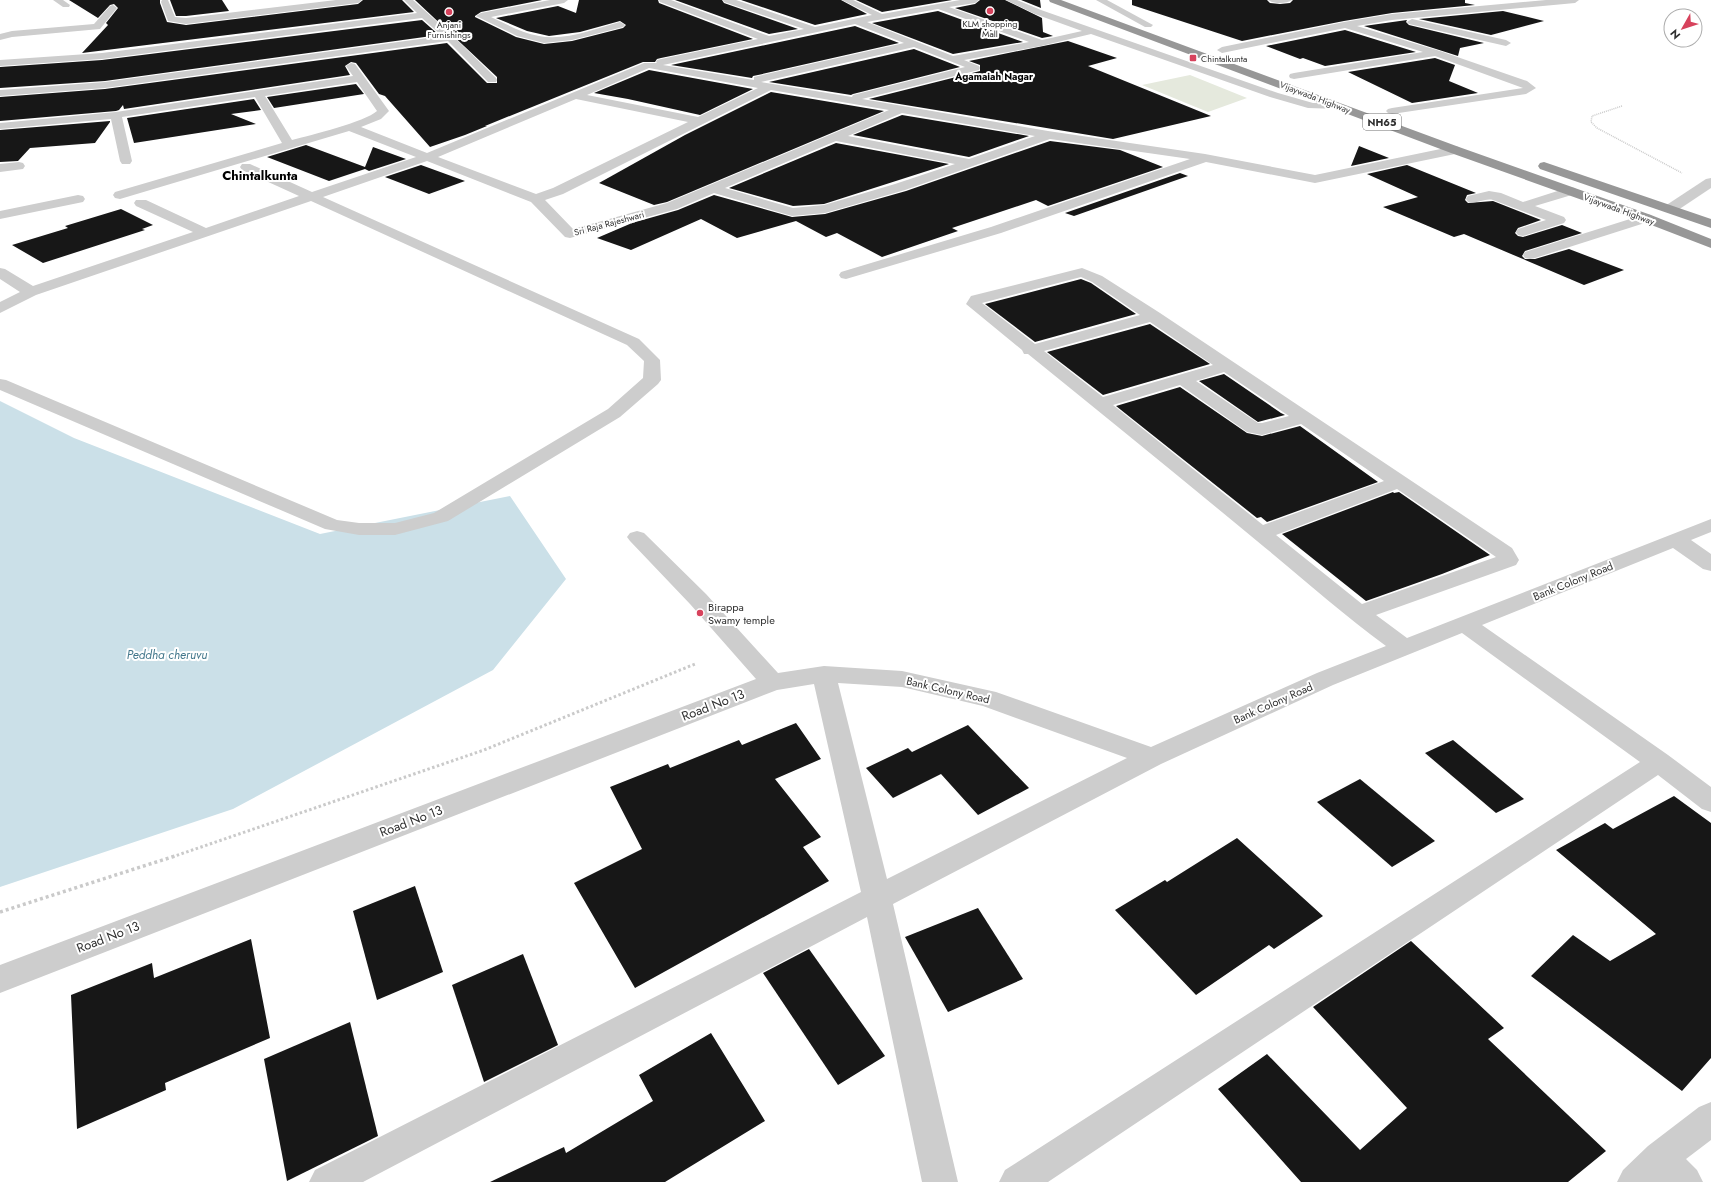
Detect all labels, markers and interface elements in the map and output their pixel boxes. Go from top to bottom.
marker: KLM shopping Mall [985,6,995,16]
marker: Anjani Furnishings [444,7,454,17]
north arrow [1663,8,1703,48]
place label: KLM shopping Mall [963,17,1017,40]
place label: Anjani Furnishings [427,18,471,41]
text: N [1666,26,1684,43]
place label: Chintalkunta [1201,52,1247,65]
marker: Chintalkunta [1188,53,1198,63]
district label: Agamaiah Nagar [954,69,1034,84]
street label: Vijaywada Highway [1278,78,1352,116]
road number: NH65 [1363,114,1401,130]
district label: Chintalkunta [222,166,298,185]
street label: Vijaywada Highway [1582,190,1656,228]
street label: Sri Raja Rajeshwari [572,207,646,239]
street label: Bank Colony Road [1531,558,1615,604]
place label: Birappa Swamy temple [708,599,775,628]
marker: Birappa Swamy temple [695,608,705,618]
water label: Peddha cheruvu [127,646,207,664]
street label: Bank Colony Road [905,673,991,707]
street label: Bank Colony Road [1231,678,1315,728]
street label: Road No 13 [679,684,747,726]
street label: Road No 13 [377,800,445,842]
street label: Road No 13 [74,916,142,958]

